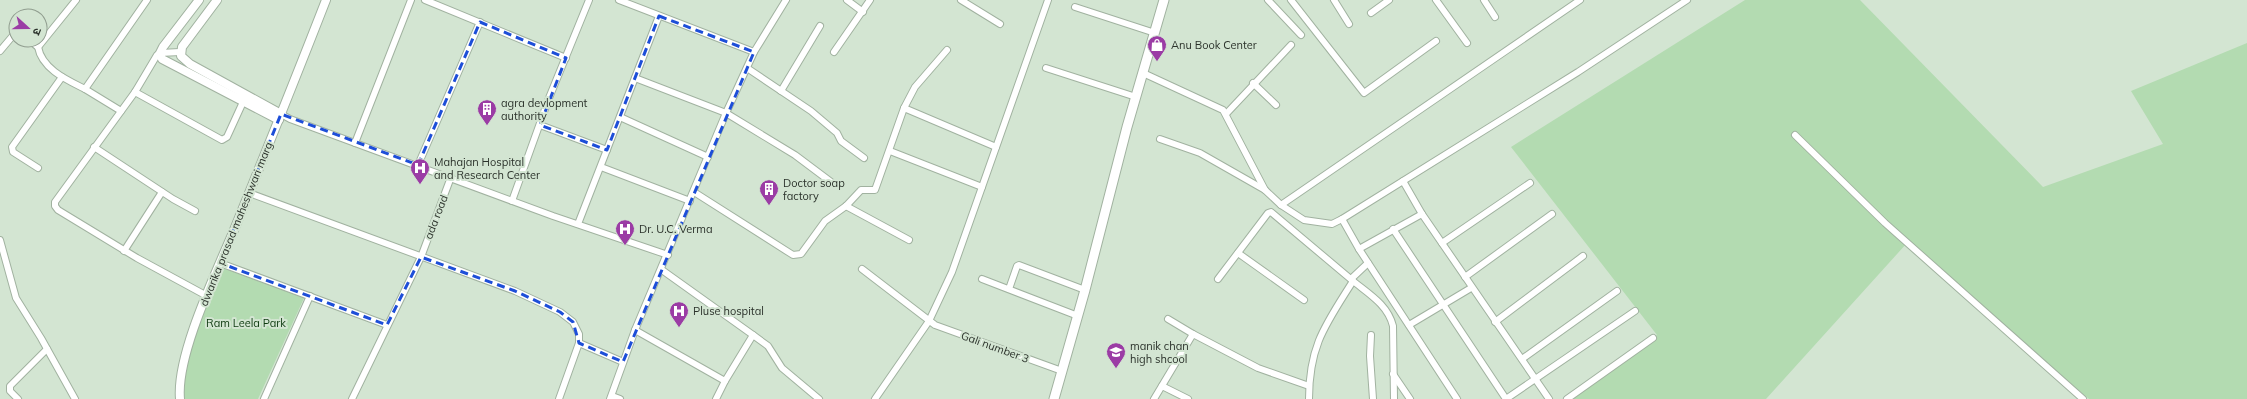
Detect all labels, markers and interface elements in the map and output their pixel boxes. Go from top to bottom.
north arrow [8,8,48,48]
text: उ [29,26,45,38]
shop icon: Anu Book Center [1146,34,1168,62]
place label: Anu Book Center [1171,38,1257,52]
place label: agra devlopment authority [501,96,588,123]
building icon: agra devlopment authority [476,98,498,126]
street label: dwarika prasad maheshwari marg [197,140,275,308]
place label: Mahajan Hospital and Research Center [434,155,540,182]
hospital icon: Mahajan Hospital and Research Center [409,157,431,185]
place label: Doctor soap factory [783,176,845,203]
building icon: Doctor soap factory [758,178,780,206]
street label: ada road [421,193,451,241]
hospital icon: Dr. U.C. Verma [614,218,636,246]
place label: Dr. U.C. Verma [639,222,713,236]
hospital icon: Pluse hospital [668,300,690,328]
place label: Pluse hospital [693,304,764,318]
park label: Ram Leela Park [206,316,286,330]
street label: Gali number 3 [959,328,1031,366]
place label: manik chan high shcool [1130,339,1189,366]
school or university icon: manik chan high shcool [1105,341,1127,369]

